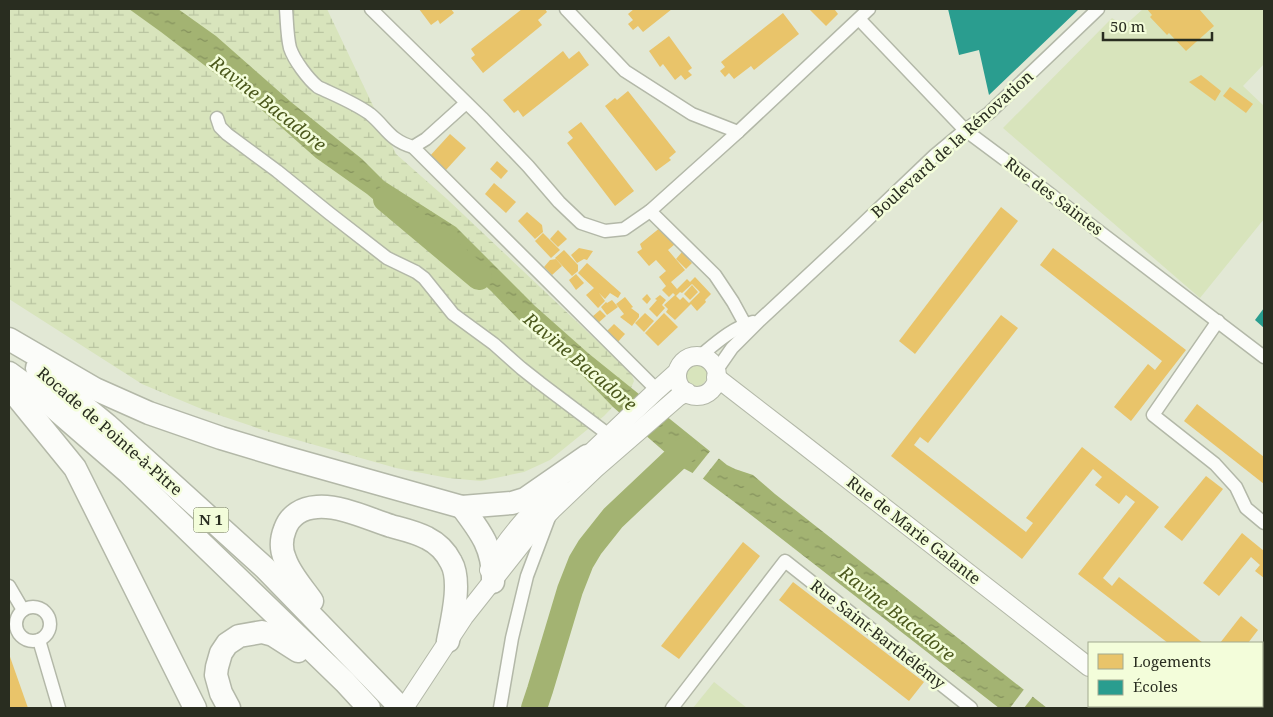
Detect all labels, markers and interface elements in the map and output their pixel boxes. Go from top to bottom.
scale bar [1103,10,1212,42]
text: 50 m [1110,16,1145,36]
water label: Ravine Bacadore [205,50,332,156]
street label: Boulevard de la Rénovation [866,65,1038,223]
street label: Rue des Saintes [1000,152,1108,240]
water label: Ravine Bacadore [518,306,642,416]
street label: Rocade de Pointe-à-Pitre [33,362,187,500]
street label: Rue de Marie Galante [843,471,985,589]
road number: N 1 [194,508,228,532]
water label: Ravine Bacadore [834,560,961,666]
street label: Rue Saint-Barthélémy [806,574,951,694]
legend [1088,642,1263,707]
text: Logements [1133,651,1211,671]
text: Écoles [1133,676,1178,696]

